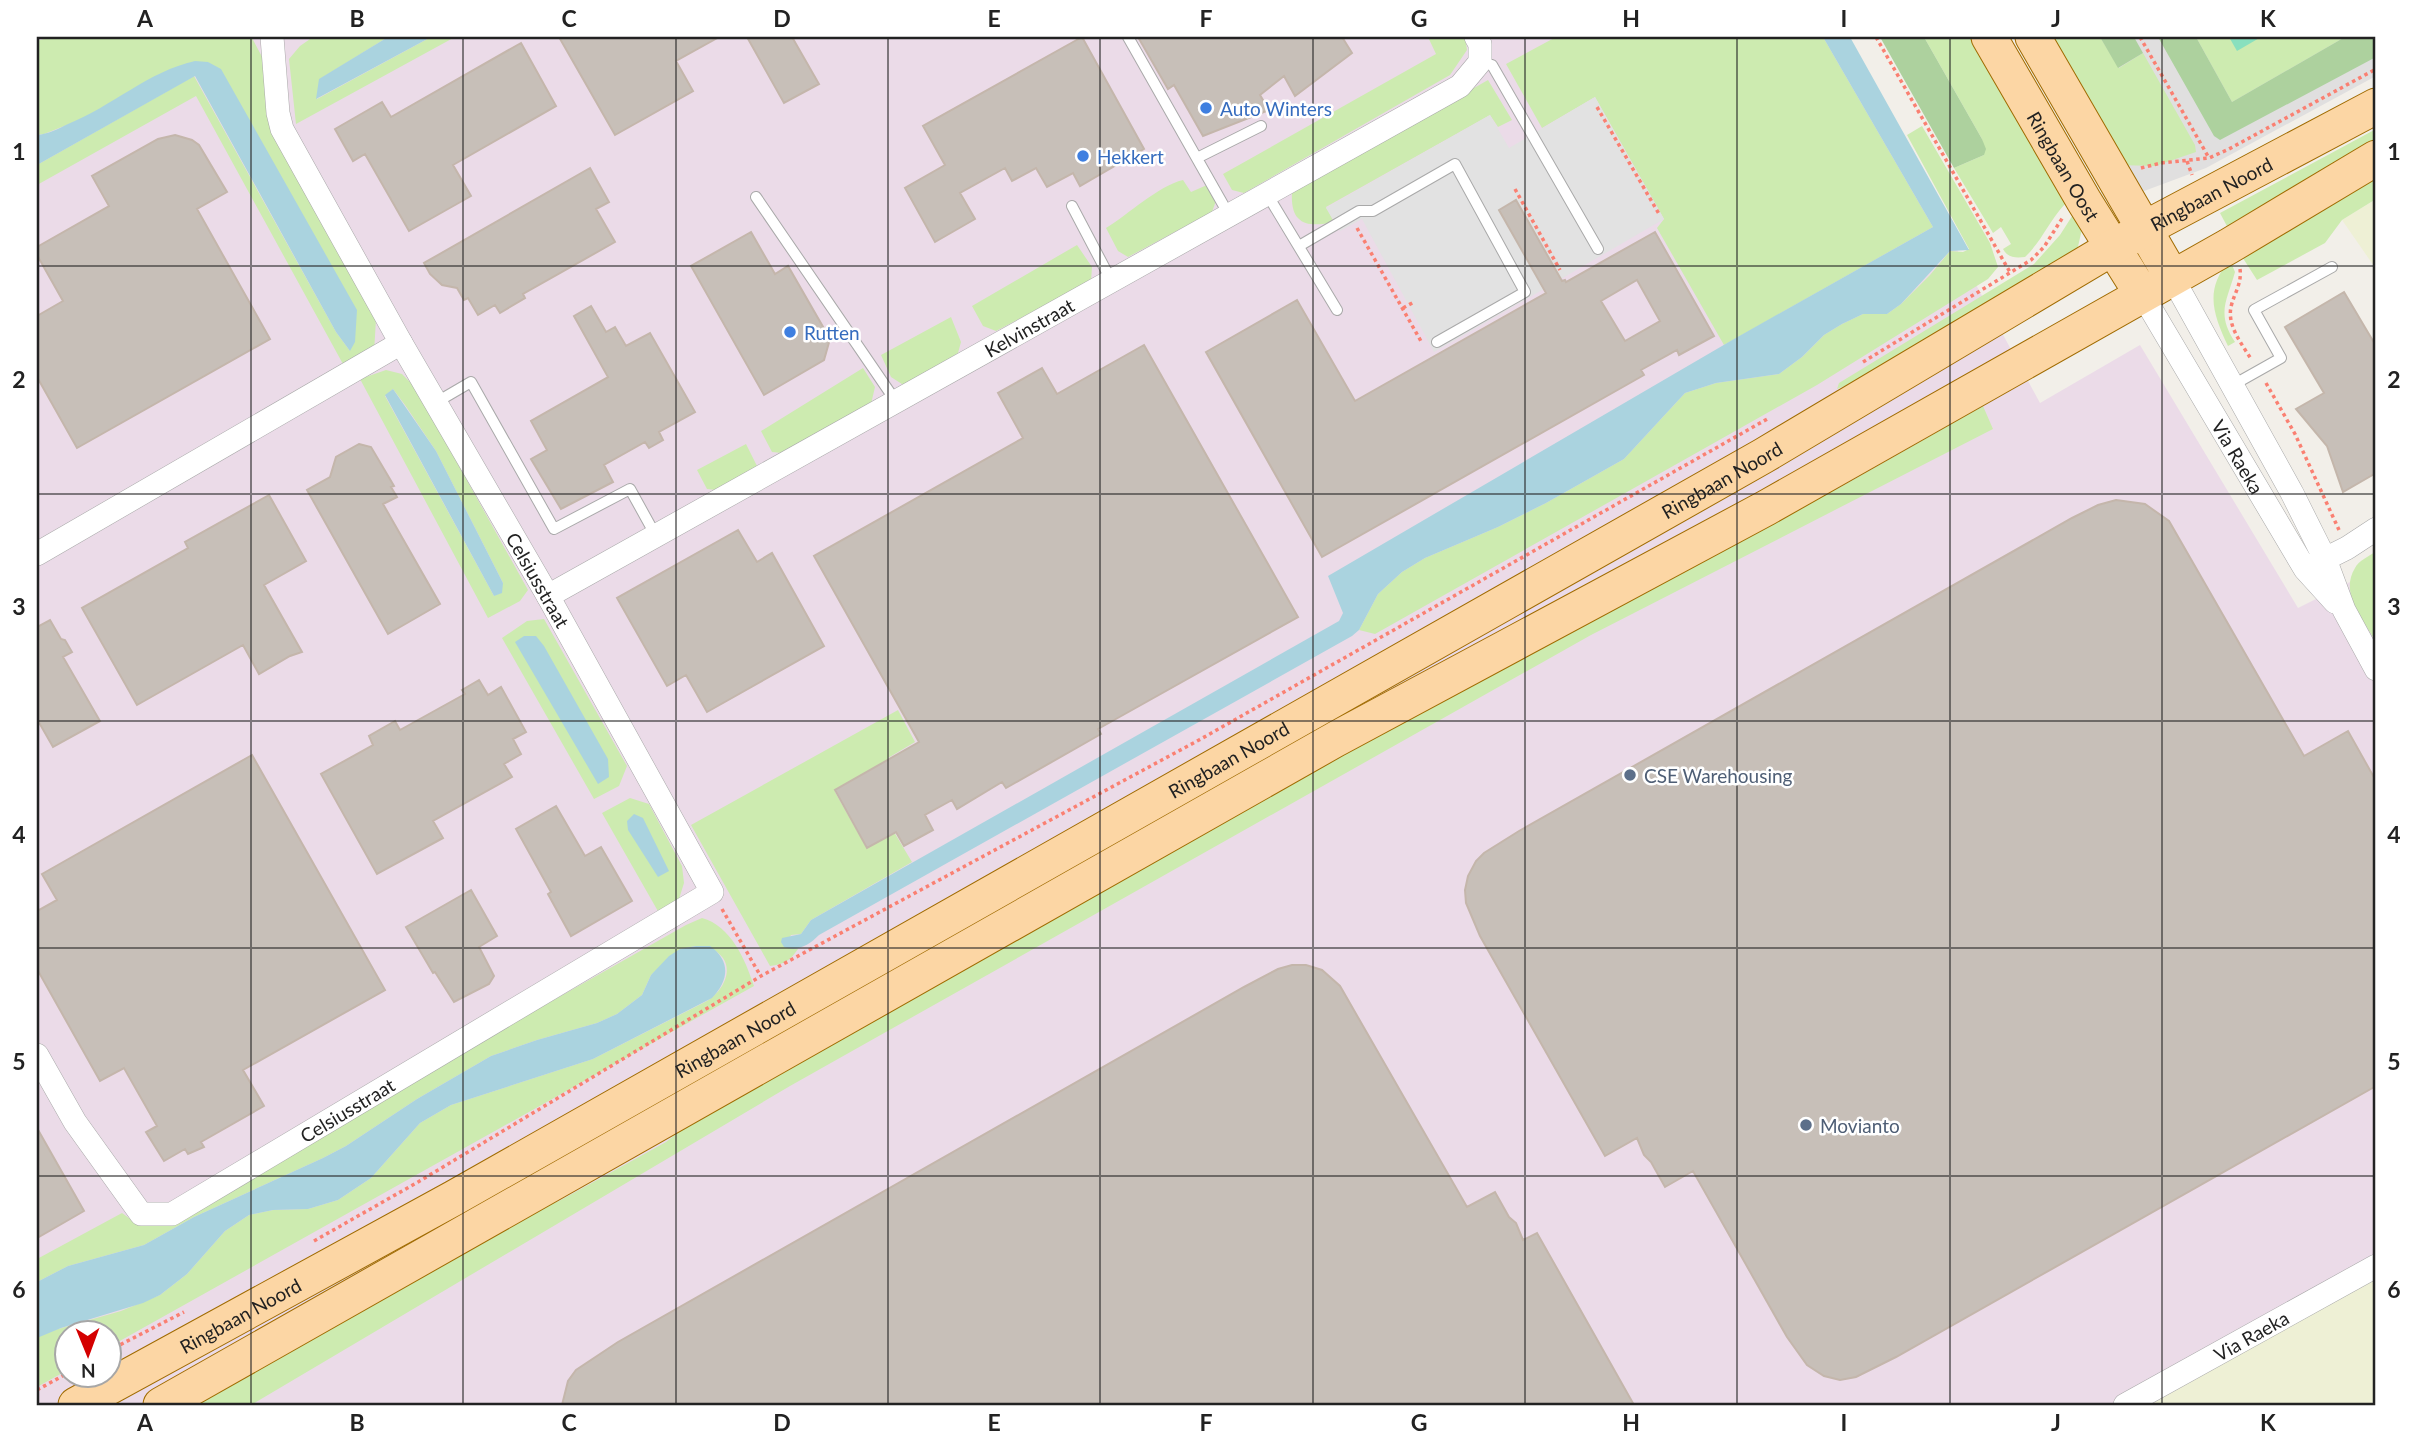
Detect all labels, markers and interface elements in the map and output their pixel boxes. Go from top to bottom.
text: A [136,4,154,32]
text: B [349,4,365,32]
text: C [561,4,577,32]
text: D [773,4,791,32]
text: E [987,4,1001,32]
text: F [1199,4,1213,32]
text: G [1411,4,1427,32]
text: H [1622,4,1640,32]
text: I [1841,4,1847,32]
text: J [2051,4,2061,32]
text: K [2260,4,2276,32]
place label: Auto Winters [1220,97,1332,120]
marker: Auto Winters [1198,100,1214,116]
street label: Ringbaan Oost [2023,107,2105,225]
text: 1 [12,137,26,165]
text: 1 [2387,137,2401,165]
place label: Hekkert [1097,145,1164,168]
marker: Hekkert [1075,148,1091,164]
street label: Ringbaan Noord [2146,152,2276,235]
street label: Kelvinstraat [980,293,1078,361]
place label: Rutten [804,321,860,344]
marker: Rutten [782,324,798,340]
text: 2 [12,365,26,393]
text: 2 [2387,365,2401,393]
street label: Via Raeka [2208,415,2269,498]
street label: Ringbaan Noord [1657,436,1786,523]
street label: Celsiusstraat [502,528,575,632]
text: 3 [12,592,26,620]
text: 3 [2387,592,2401,620]
street label: Ringbaan Noord [1164,716,1293,802]
place label: CSE Warehousing [1644,764,1793,787]
marker: CSE Warehousing [1622,767,1638,783]
text: 4 [12,820,26,848]
text: 4 [2387,820,2401,848]
street label: Ringbaan Noord [671,995,799,1082]
text: 5 [12,1047,26,1075]
text: 5 [2387,1047,2401,1075]
street label: Celsiusstraat [296,1073,399,1147]
place label: Movianto [1820,1114,1900,1137]
marker: Movianto [1798,1117,1814,1133]
street label: Ringbaan Noord [175,1273,305,1358]
text: 6 [12,1275,26,1303]
text: 6 [2387,1275,2401,1303]
street label: Via Raeka [2209,1305,2292,1365]
north arrow [52,1320,122,1390]
text: N [81,1360,96,1383]
text: A [136,1408,154,1436]
text: B [349,1408,365,1436]
text: C [561,1408,577,1436]
text: D [773,1408,791,1436]
text: E [987,1408,1001,1436]
text: F [1199,1408,1213,1436]
text: G [1411,1408,1427,1436]
text: H [1622,1408,1640,1436]
text: I [1841,1408,1847,1436]
text: J [2051,1408,2061,1436]
text: K [2260,1408,2276,1436]

